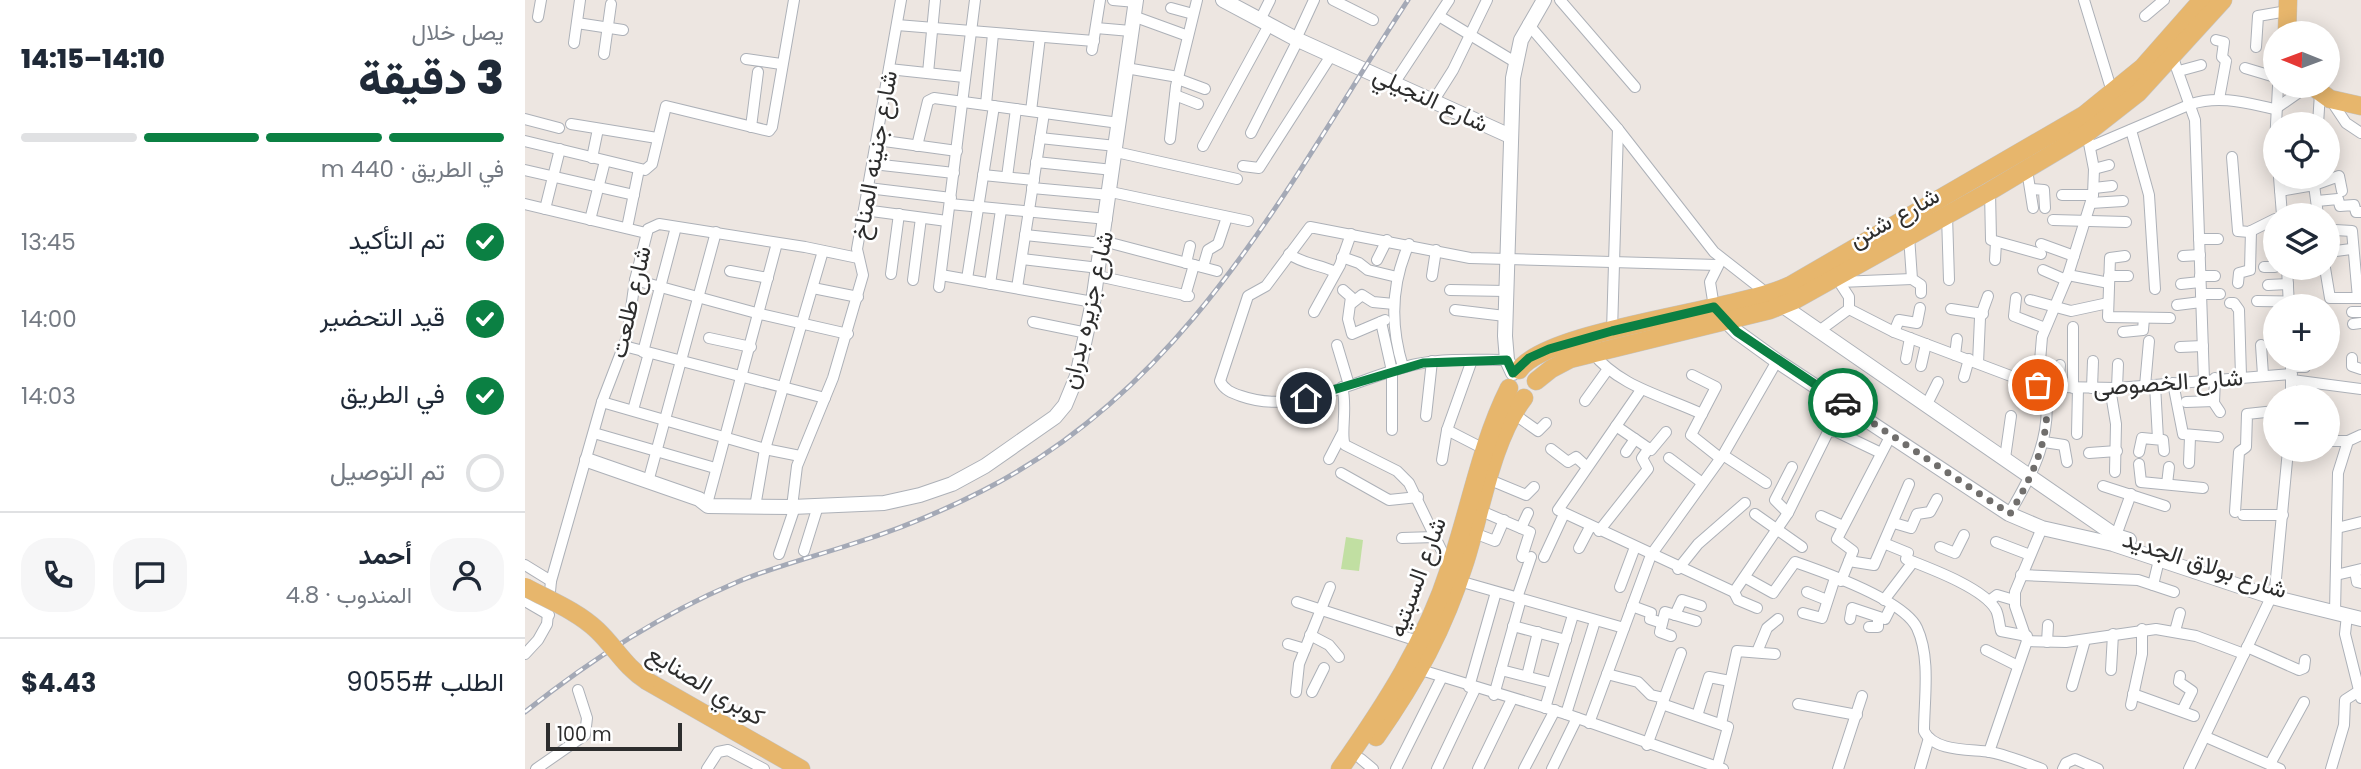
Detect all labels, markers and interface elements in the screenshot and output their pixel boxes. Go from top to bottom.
text: يصل خلال [412,16,504,48]
north arrow [2263,21,2340,98]
map controls [2263,21,2340,462]
text: 14:10–14:15 [21,41,165,77]
text: 3 دقيقة [358,46,504,110]
street label: شارع النجيلي [1367,58,1494,143]
street label: شارع جنينه المناخ [843,68,905,242]
button: locate [2263,112,2340,189]
text: في الطريق · 440 m [321,153,504,185]
street label: شارع شنن [1843,179,1945,255]
button: layers [2263,203,2340,280]
text: تم التأكيد [349,222,445,258]
icon: check [466,223,504,261]
text: 13:45 [21,226,76,258]
street label: شارع جزيره بدران [1053,228,1121,392]
street label: شارع طلعت [601,243,659,361]
button: + [2263,294,2340,371]
text: قيد التحضير [320,299,445,335]
icon: check [466,300,504,338]
text: 14:00 [21,303,77,335]
pin [2008,355,2068,415]
street label: شارع الخصوصى [2092,360,2244,404]
icon: bag [2019,366,2057,404]
pin [1276,368,1336,428]
courier [1808,368,1878,438]
text: في الطريق [340,376,445,412]
icon: check [466,377,504,415]
icon: home [1287,379,1325,417]
text: 14:03 [21,380,76,412]
icon: car [1824,384,1862,422]
button: − [2263,385,2340,462]
text: تم التوصيل [330,453,445,489]
street label: شارع السبتيه [1380,512,1454,642]
street label: شارع بولاق الجديد [2119,522,2291,606]
text: أحمد [359,537,412,573]
button: phone [21,538,95,612]
button: chat [113,538,187,612]
button: person [430,538,504,612]
text: المندوب · 4.8 [286,579,412,611]
street label: كوبري الصنايع [640,637,771,736]
text: الطلب #9055 [346,664,504,700]
text: $4.43 [21,665,96,701]
scale bar [546,720,683,752]
text: 100 m [557,721,612,748]

